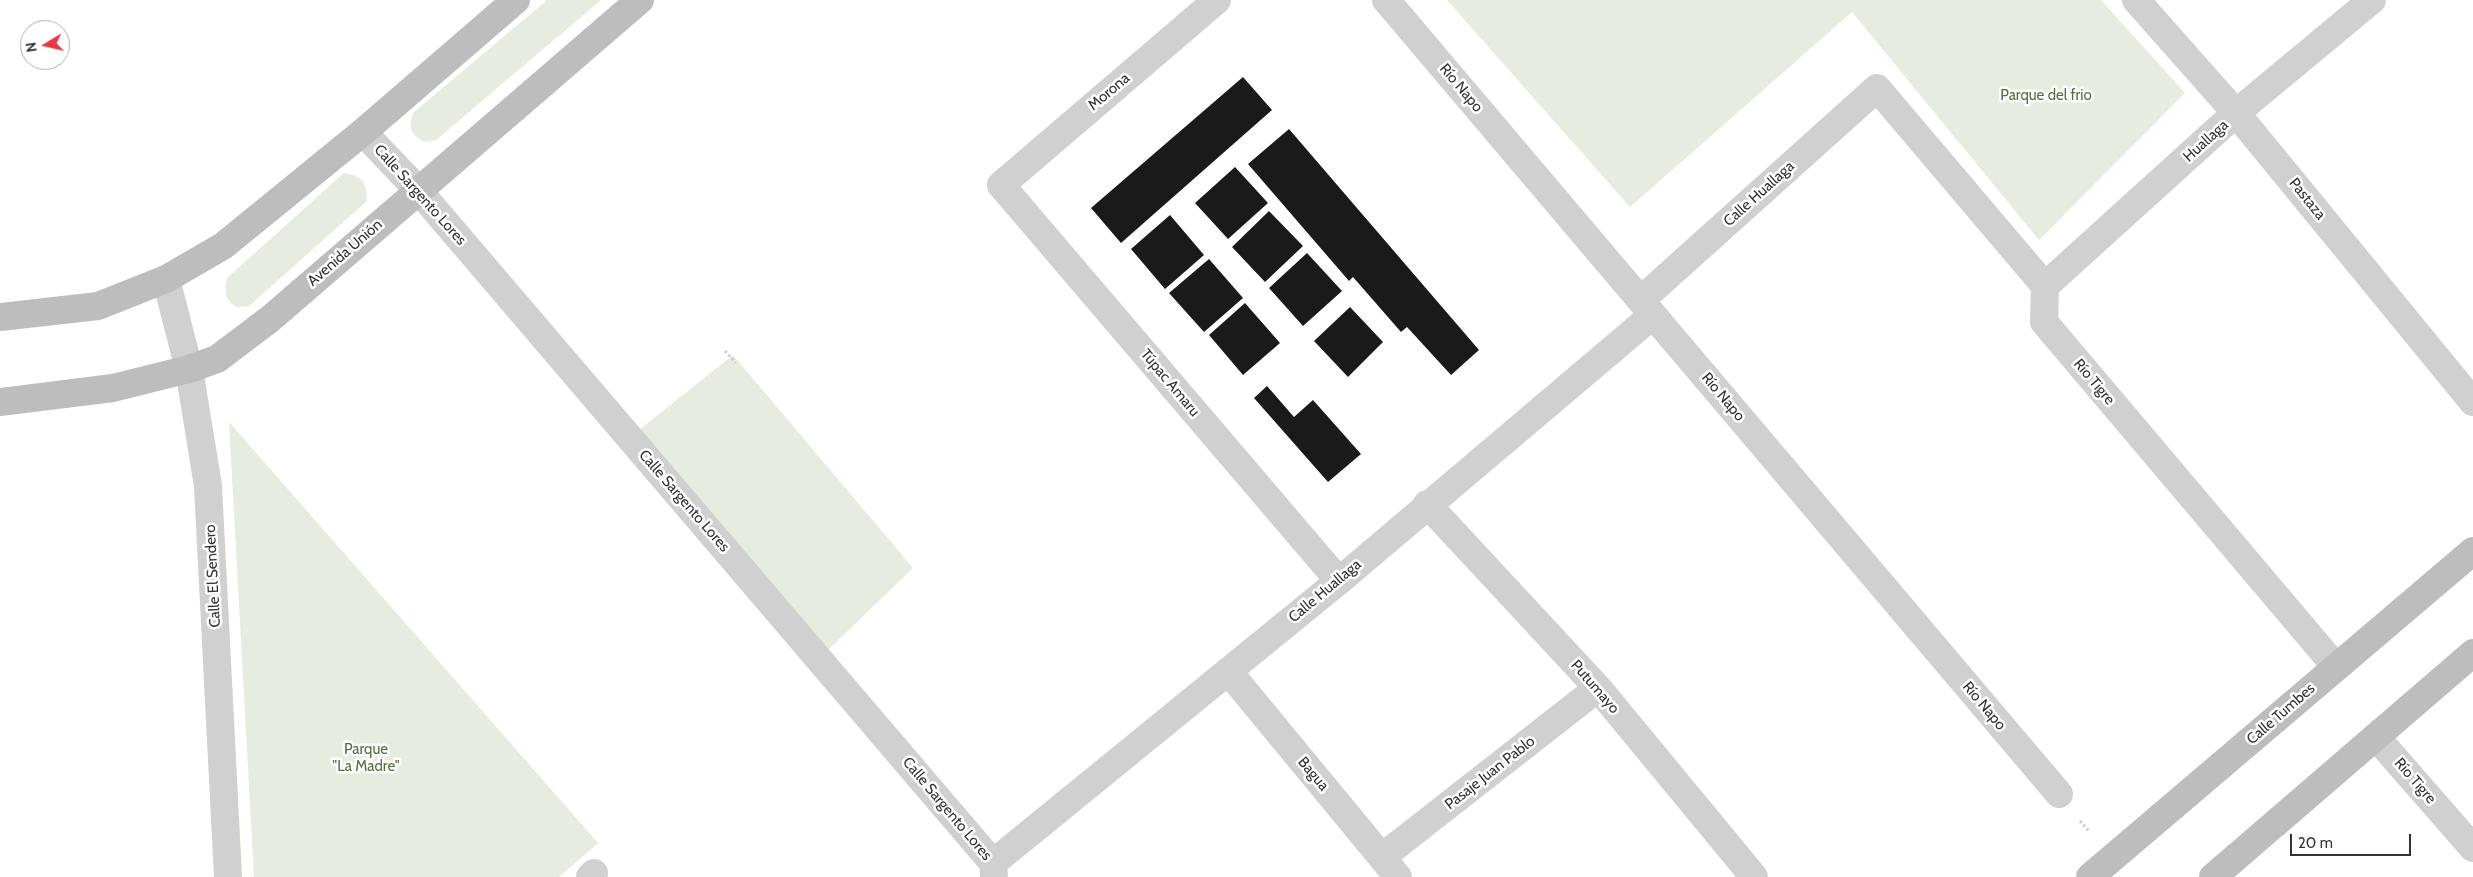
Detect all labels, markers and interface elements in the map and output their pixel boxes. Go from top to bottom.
north arrow [20,20,70,70]
text: N [22,41,41,53]
street label: Río Napo [1435,60,1487,116]
street label: Morona [1085,69,1133,115]
park label: Parque del frio [2000,87,2092,105]
street label: Huallaga [2180,116,2232,166]
street label: Calle Sargento Lores [370,141,470,249]
street label: Calle Huallaga [1720,158,1798,230]
street label: Pastaza [2285,175,2329,223]
street label: Avenida Unión [304,216,386,290]
street label: Túpac Amaru [1137,346,1203,420]
street label: Río Tigre [2070,355,2118,409]
street label: Río Napo [1697,369,1749,425]
street label: Calle Sargento Lores [635,446,733,556]
street label: Calle El Sendero [201,524,225,628]
street label: Calle Huallaga [1285,556,1365,626]
street label: Putumayo [1567,657,1623,717]
street label: Río Napo [1958,678,2010,734]
street label: Calle Tumbes [2243,680,2319,748]
street label: Pasaje Juan Pablo [1441,732,1539,814]
park label: Parque "La Madre" [332,741,400,776]
street label: Bagua [1294,753,1332,795]
street label: Calle Sargento Lores [899,754,995,864]
street label: Río Tigre [2390,755,2440,807]
scale bar [2293,824,2414,856]
text: 20 m [2298,834,2333,852]

